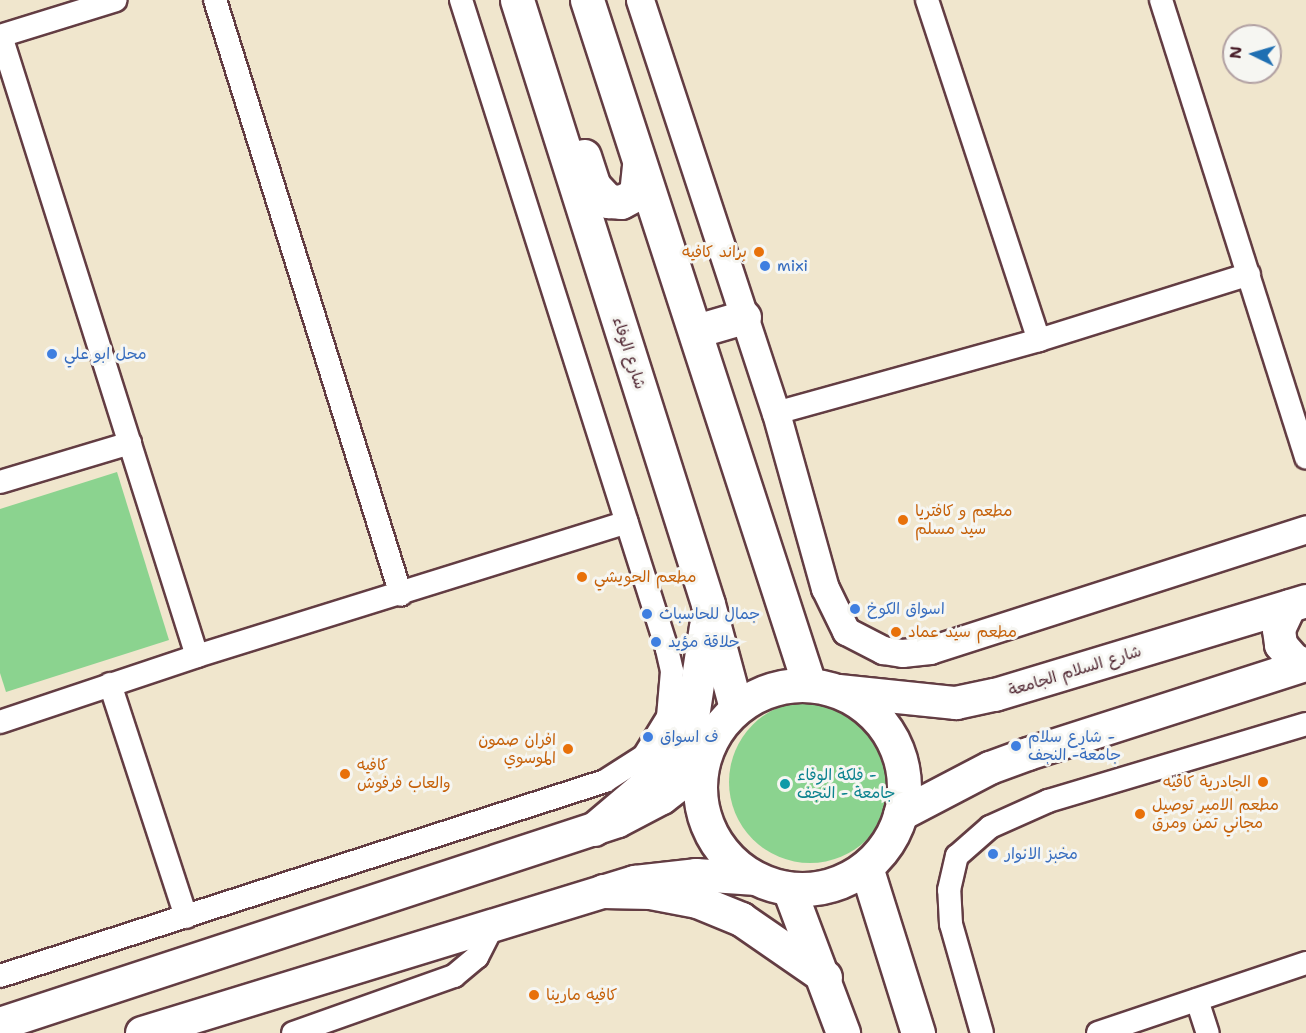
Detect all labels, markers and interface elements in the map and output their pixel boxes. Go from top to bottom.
north arrow [1222,24,1282,84]
text: N [1225,45,1247,60]
place label: براند كافيه [682,242,747,262]
marker: براند كافيه [752,245,766,259]
place label: mixi [777,256,808,276]
marker: mixi [758,259,772,273]
street label: شارع الوفاء [608,314,650,392]
place label: محل ابو علي [64,344,147,364]
marker: محل ابو علي [45,347,59,361]
place label: مطعم و كافتريا سيد مسلم [915,501,1012,539]
marker: مطعم و كافتريا سيد مسلم [896,513,910,527]
place label: مطعم الحويشي [594,567,696,587]
marker: مطعم الحويشي [575,570,589,584]
place label: اسواق الكوخ [867,599,945,619]
marker: اسواق الكوخ [848,602,862,616]
place label: جمال للحاسبات [659,604,760,624]
marker: جمال للحاسبات [640,607,654,621]
place label: مطعم سيد عماد [908,622,1017,642]
marker: مطعم سيد عماد [889,625,903,639]
place label: حلاقة مؤيد [668,632,740,652]
marker: حلاقة مؤيد [649,635,663,649]
street label: شارع السلام الجامعة [1006,642,1144,700]
place label: ف اسواق [660,727,719,747]
place label: شارع سلام - جامعة- النجف [1028,727,1121,765]
place label: افران صمون الموسوي [478,730,556,768]
marker: ف اسواق [641,730,655,744]
marker: شارع سلام - جامعة- النجف [1009,739,1023,753]
marker: افران صمون الموسوي [561,742,575,756]
place label: كافيه والعاب فرفوش [357,755,451,793]
place label: فلكة الوفاء - جامعة - النجف [797,765,896,803]
marker: كافيه والعاب فرفوش [338,767,352,781]
place label: الجادرية كافيه [1163,772,1251,792]
marker: الجادرية كافيه [1256,775,1270,789]
marker: فلكة الوفاء - جامعة - النجف [778,777,792,791]
place label: مطعم الامير توصيل مجاني تمن ومرق [1152,795,1279,833]
marker: مطعم الامير توصيل مجاني تمن ومرق [1133,807,1147,821]
place label: مخبز الانوار [1005,844,1078,864]
marker: مخبز الانوار [986,847,1000,861]
place label: كافيه مارينا [546,985,617,1005]
marker: كافيه مارينا [527,988,541,1002]

